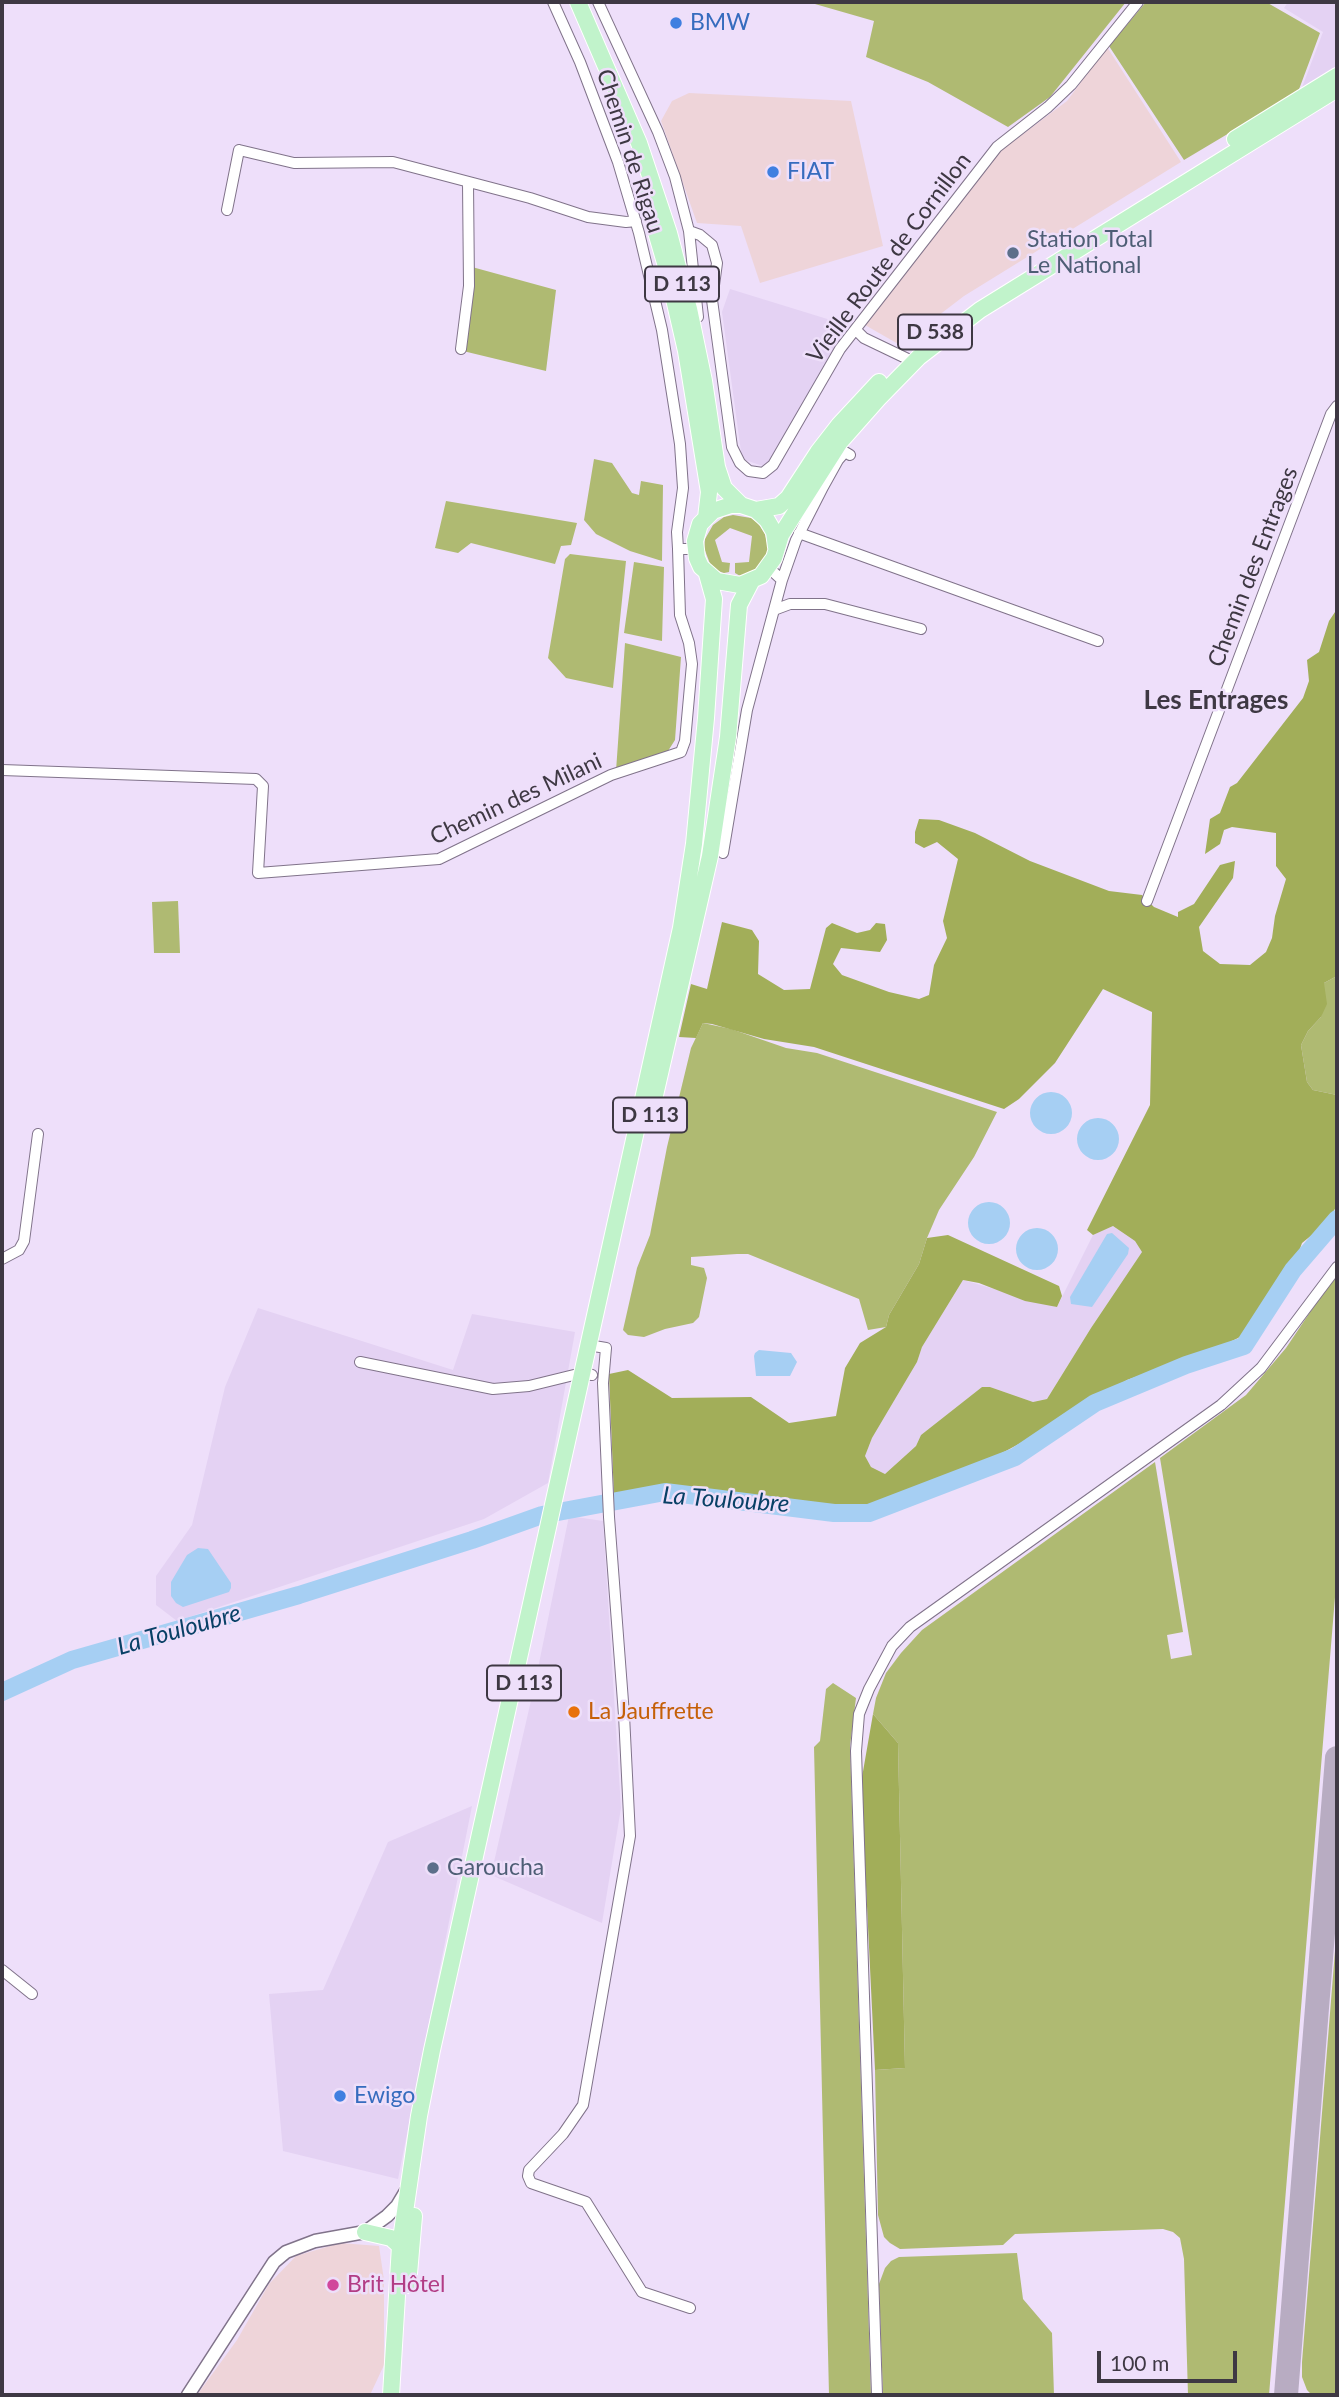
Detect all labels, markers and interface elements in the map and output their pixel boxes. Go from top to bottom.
place label: BMW [690,9,750,37]
marker: BMW [668,15,684,31]
street label: Chemin de Rigau [591,66,669,236]
street label: Vieille Route de Cornillon [801,147,977,369]
place label: FIAT [787,158,834,186]
marker: FIAT [765,164,781,180]
place label: Station Total Le National [1027,226,1153,280]
marker: Station Total Le National [1005,245,1021,261]
road number: D 113 [645,266,719,302]
road number: D 538 [898,314,972,350]
street label: Chemin des Entrages [1202,463,1304,671]
district label: Les Entrages [1144,685,1288,717]
street label: Chemin des Milani [426,747,606,851]
road number: D 113 [613,1098,687,1132]
water label: La Touloubre [662,1481,790,1519]
water label: La Touloubre [114,1599,244,1661]
road number: D 113 [487,1666,561,1700]
place label: La Jauffrette [588,1698,714,1726]
marker: La Jauffrette [566,1704,582,1720]
place label: Garoucha [447,1854,544,1882]
marker: Garoucha [425,1860,441,1876]
place label: Ewigo [354,2082,415,2110]
marker: Ewigo [332,2088,348,2104]
place label: Brit Hôtel [347,2271,445,2299]
marker: Brit Hôtel [325,2277,341,2293]
scale bar [1101,2338,1241,2382]
text: 100 m [1110,2350,1169,2375]

